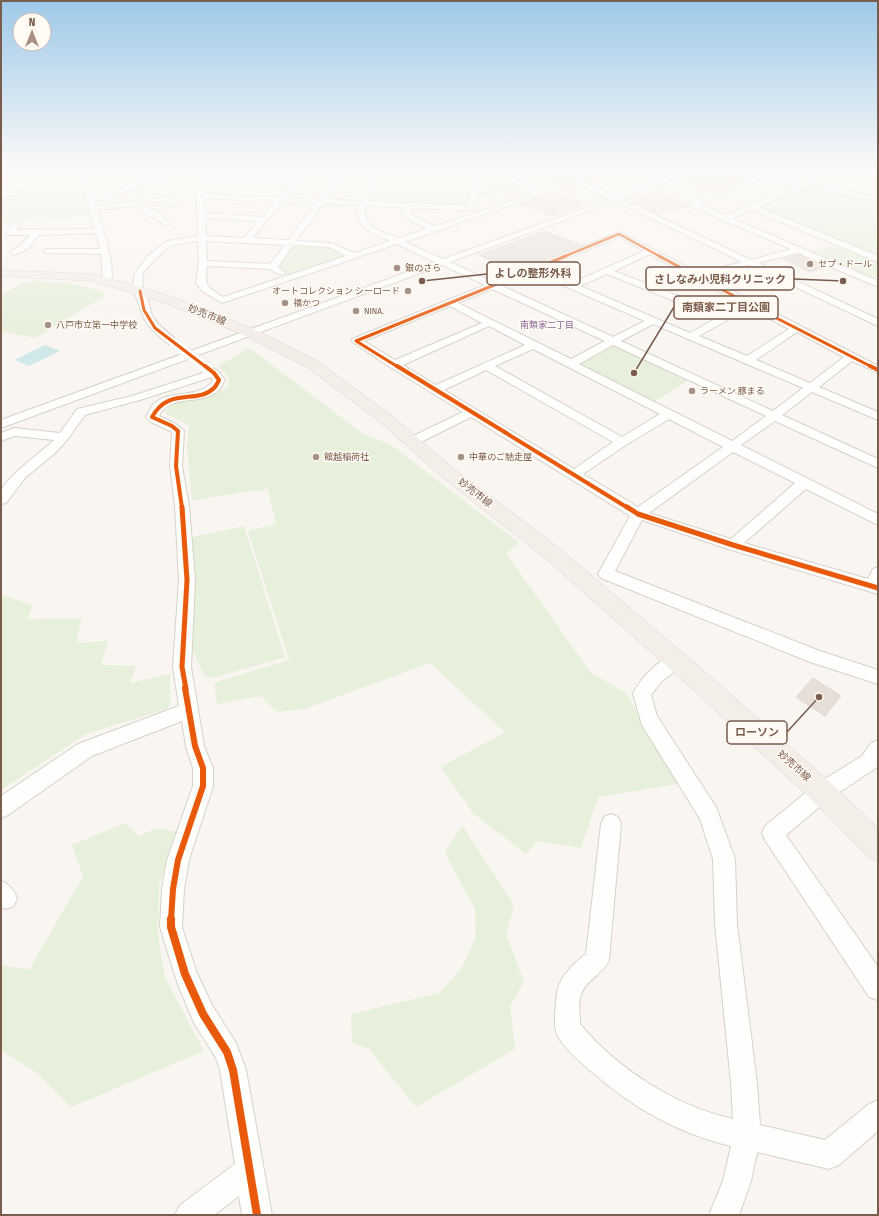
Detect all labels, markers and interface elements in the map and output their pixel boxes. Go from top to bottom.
north arrow [12,12,52,52]
text: N [29,16,35,29]
marker: セプ・ドール [805,259,815,269]
place label: セプ・ドール [818,259,872,269]
callout: よしの整形外科 [487,262,580,285]
marker: 銀のさら [392,263,402,273]
place label: 銀のさら [405,263,441,273]
text: よしの整形外科 [495,267,572,280]
callout: さしなみ小児科クリニック [646,267,794,290]
text: さしなみ小児科クリニック [654,273,786,286]
place label: オートコレクション シーロード [272,286,400,296]
marker: オートコレクション シーロード [403,286,413,296]
callout: 南類家二丁目公園 [674,296,778,319]
marker: 福かつ [280,298,290,308]
place label: 福かつ [293,298,320,308]
text: 南類家二丁目公園 [682,301,770,314]
street label: 妙売市線 [186,302,228,328]
marker: NINA. [351,306,361,316]
place label: NINA. [364,306,384,316]
marker: 八戸市立第一中学校 [43,320,53,330]
place label: 八戸市立第一中学校 [56,320,137,330]
district label: 南類家二丁目 [520,320,574,330]
marker: ラーメン 豚まる [687,386,697,396]
place label: ラーメン 豚まる [700,386,765,396]
marker: 館越稲荷社 [311,452,321,462]
place label: 館越稲荷社 [324,452,369,462]
marker: 中華のご馳走屋 [456,452,466,462]
place label: 中華のご馳走屋 [469,452,532,462]
street label: 妙売市線 [456,476,494,510]
callout: ローソン [727,721,787,744]
text: ローソン [735,726,779,739]
street label: 妙売市線 [775,748,813,784]

